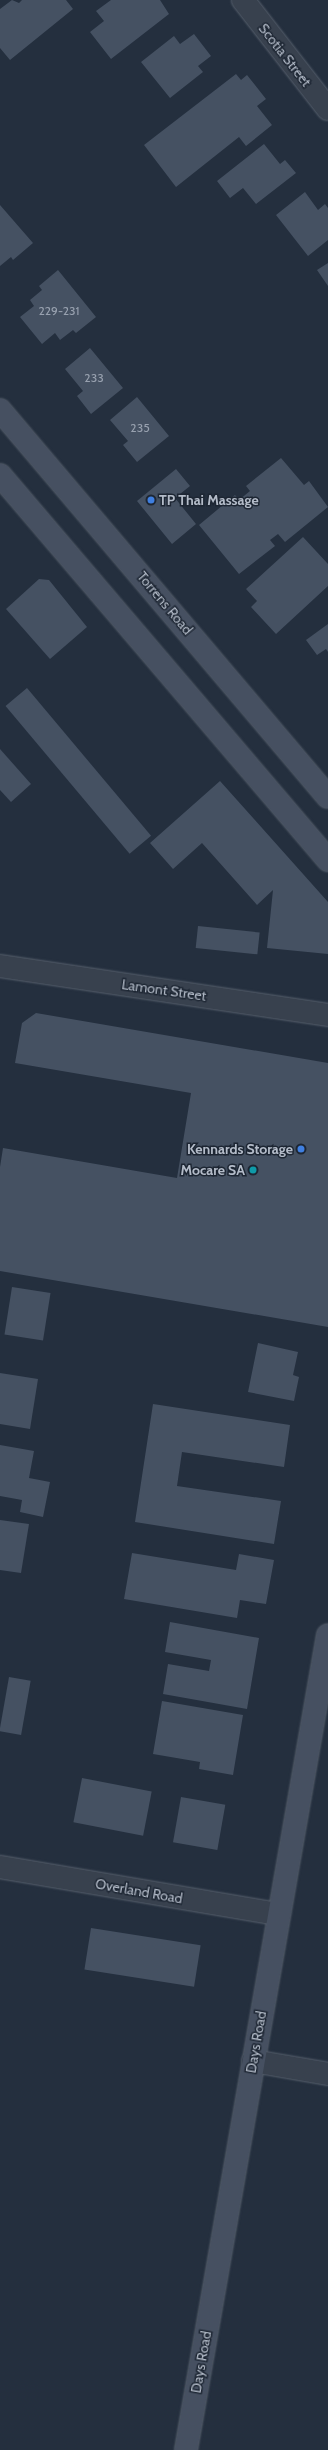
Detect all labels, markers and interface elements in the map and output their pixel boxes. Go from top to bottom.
street label: Scotia Street [255,20,315,90]
house number: 229-231 [39,304,79,318]
house number: 233 [84,371,104,385]
house number: 235 [130,421,150,435]
place label: TP Thai Massage [159,492,259,508]
marker: TP Thai Massage [146,495,156,505]
street label: Torrens Road [134,568,196,638]
street label: Lamont Street [121,976,207,1004]
place label: Kennards Storage [187,1141,293,1157]
marker: Kennards Storage [296,1144,306,1154]
place label: Mocare SA [180,1162,245,1178]
marker: Mocare SA [248,1165,258,1175]
street label: Overland Road [94,1875,184,1907]
street label: Days Road [242,2010,270,2074]
street label: Days Road [187,2330,215,2394]

